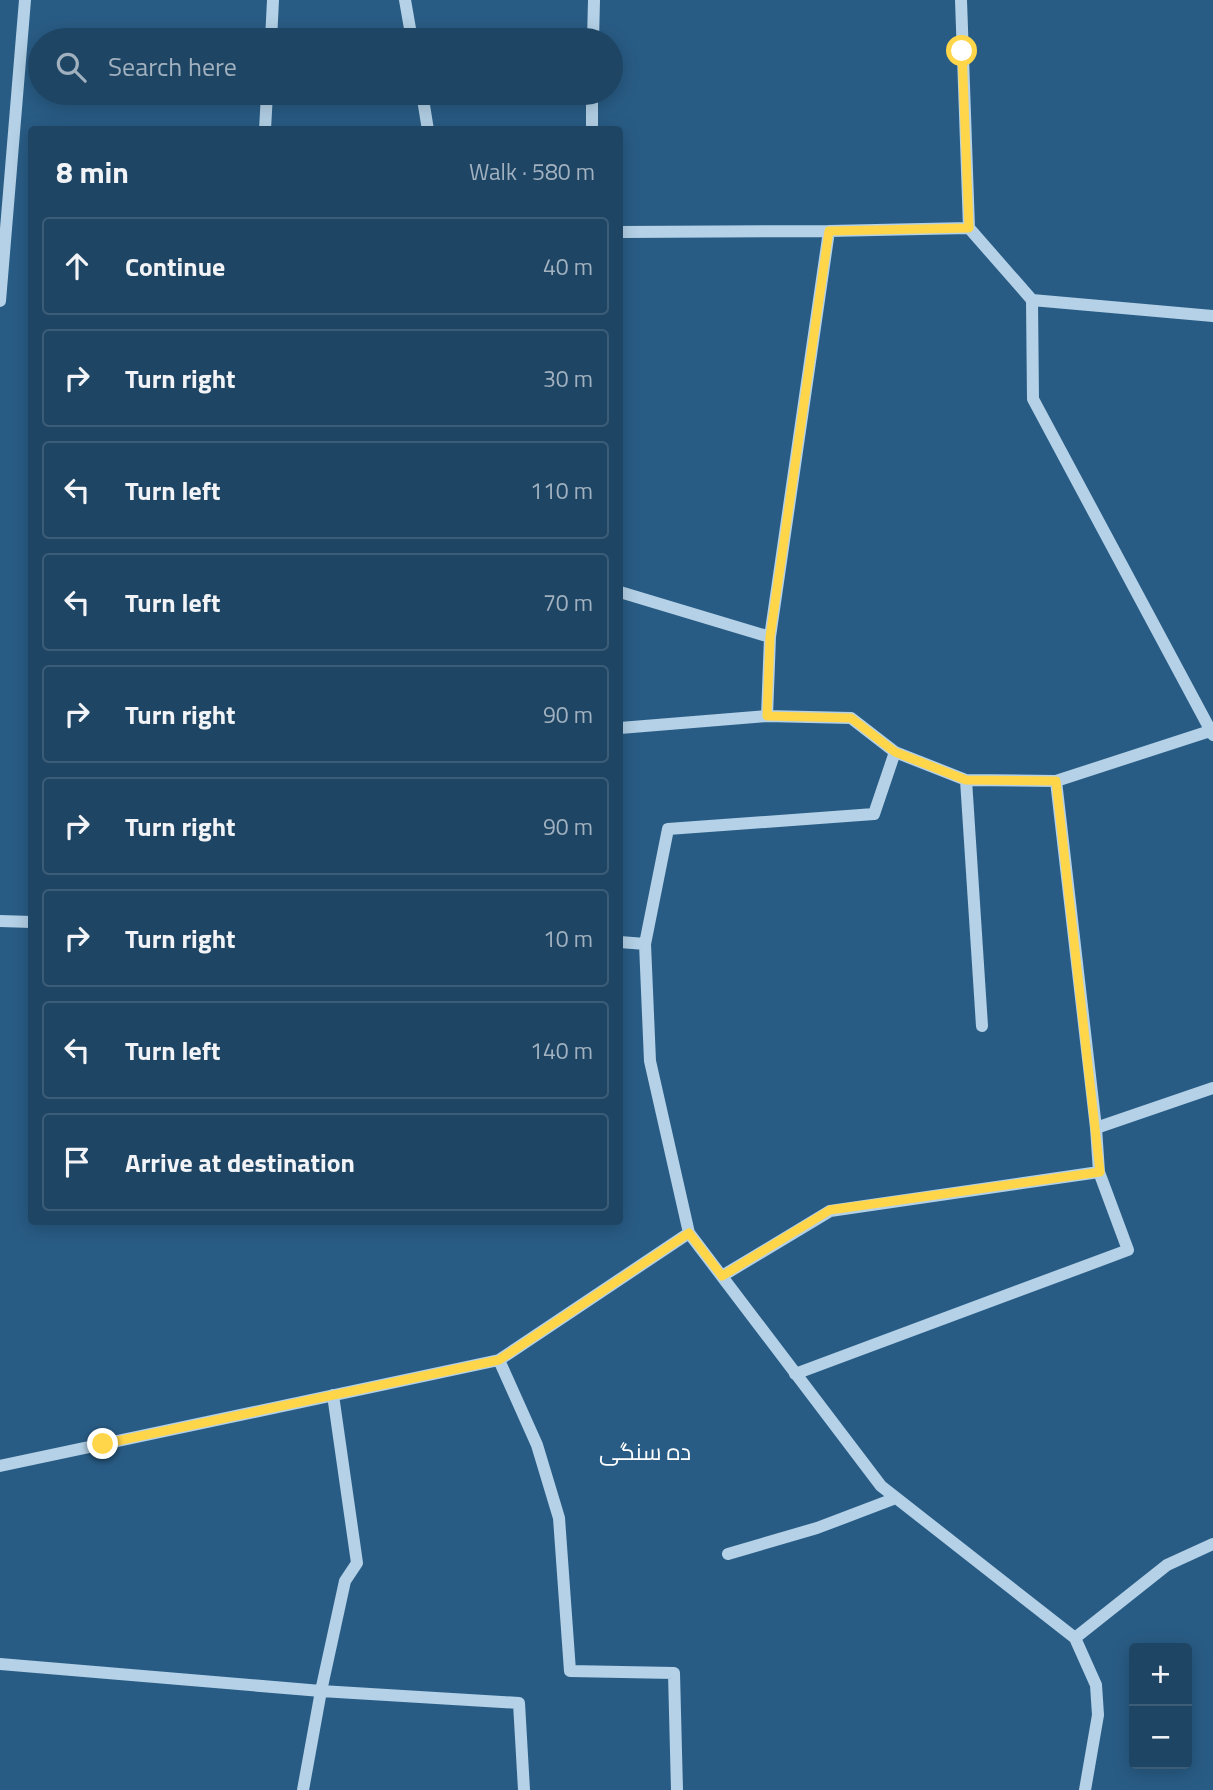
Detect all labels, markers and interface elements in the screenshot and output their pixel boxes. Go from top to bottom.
search box [28,28,623,105]
route start [946,35,977,66]
text: Search here [108,47,237,86]
icon: search [52,48,90,86]
text: 8 min [56,149,129,195]
text: Walk · 580 m [469,154,595,189]
icon: ahead [58,247,96,285]
text: Continue [125,247,225,286]
text: 40 m [543,249,593,284]
icon: right [58,359,96,397]
text: Turn right [125,359,236,398]
text: 30 m [543,361,593,396]
icon: left [58,471,96,509]
text: Turn left [125,471,220,510]
text: 110 m [530,473,593,508]
icon: left [58,583,96,621]
text: Turn left [125,583,220,622]
text: 70 m [543,585,593,620]
icon: right [58,695,96,733]
text: Turn right [125,695,236,734]
text: 90 m [543,697,593,732]
icon: right [58,807,96,845]
text: Turn right [125,807,236,846]
text: 90 m [543,809,593,844]
icon: right [58,919,96,957]
text: Turn right [125,919,236,958]
text: 10 m [543,921,593,956]
icon: left [58,1031,96,1069]
text: Turn left [125,1031,220,1070]
text: 140 m [530,1033,593,1068]
icon: arrive [58,1143,96,1181]
text: Arrive at destination [125,1143,355,1182]
route end [87,1428,118,1459]
district label: ده سنگی [599,1434,691,1469]
map controls [1129,1643,1192,1769]
button: + [1129,1643,1192,1706]
button: − [1129,1706,1192,1769]

